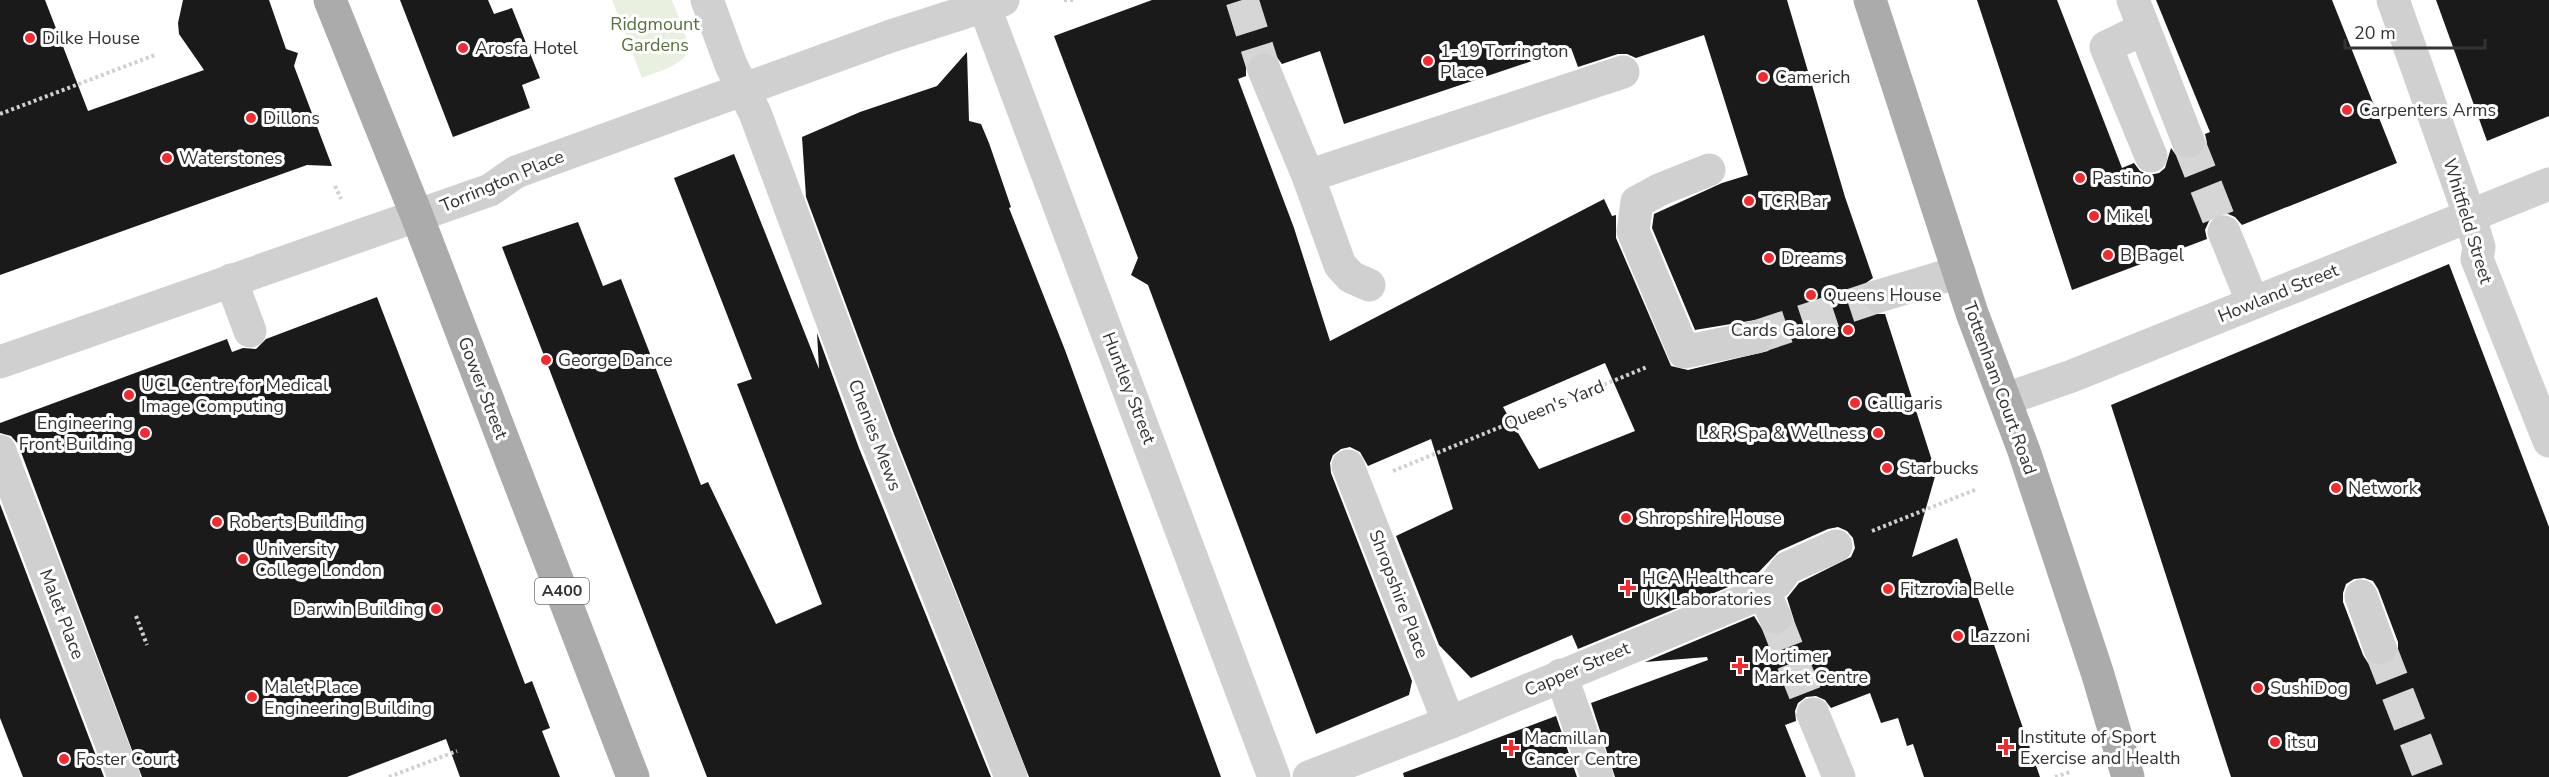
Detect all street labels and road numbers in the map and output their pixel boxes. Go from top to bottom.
street label: Torrington Place [436,144,568,218]
street label: Whitfield Street [2438,155,2499,287]
street label: Howland Street [2214,258,2342,328]
street label: Tottenham Court Road [1958,298,2042,478]
street label: Huntley Street [1097,329,1162,448]
street label: Gower Street [452,333,514,443]
street label: Queen's Yard [1500,374,1608,436]
street label: Chenies Mews [843,376,907,494]
street label: Shropshire Place [1363,526,1435,662]
street label: Malet Place [34,566,90,662]
road number: A400 [535,578,589,604]
street label: Capper Street [1521,636,1634,702]

